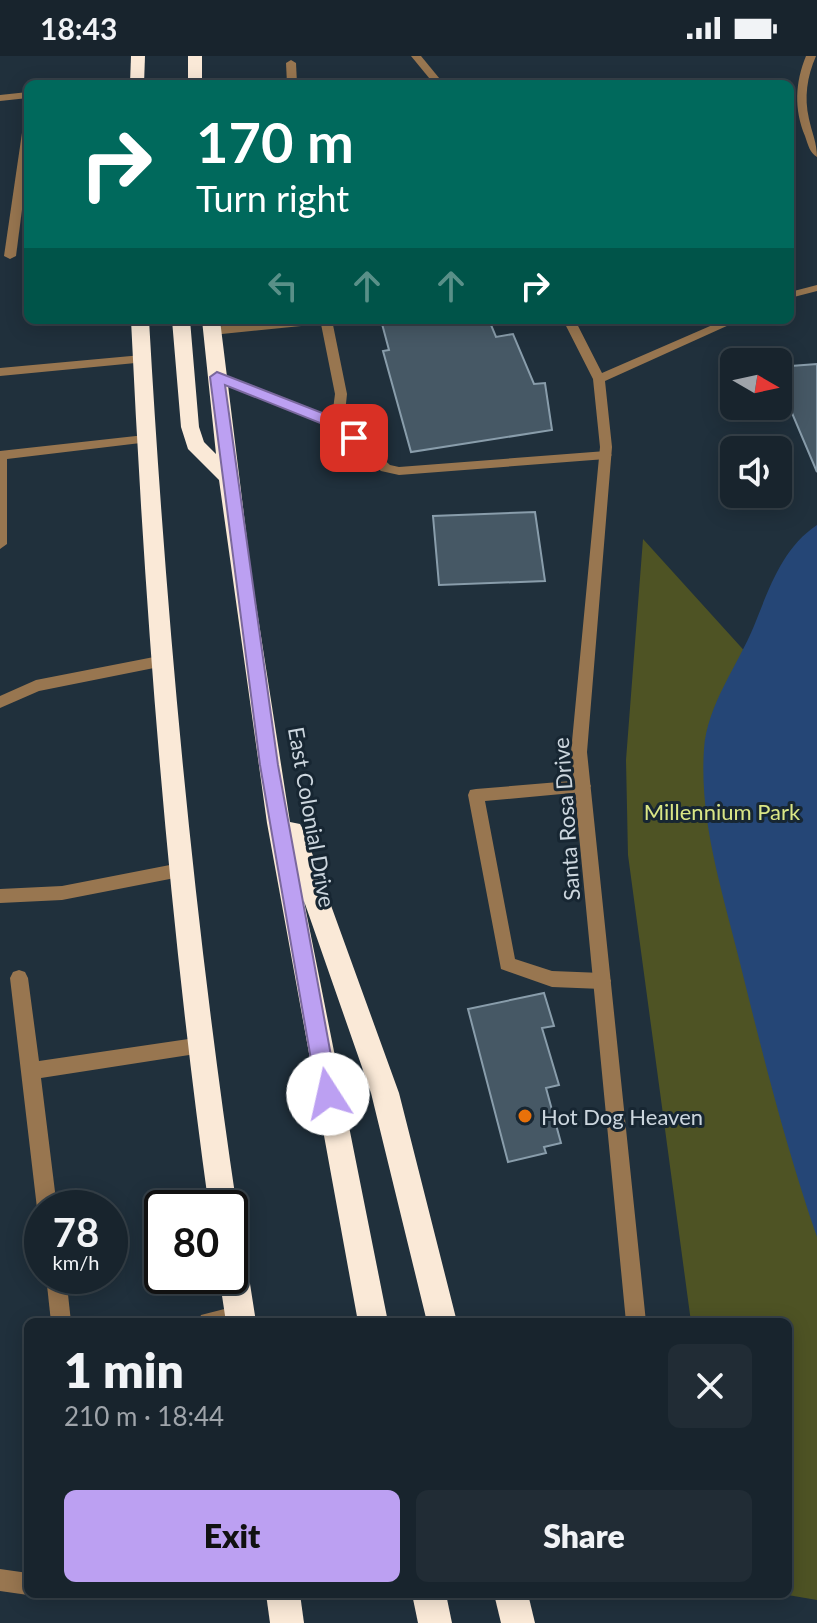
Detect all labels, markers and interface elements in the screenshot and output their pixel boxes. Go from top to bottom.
text: 18:43 [40,10,117,46]
text: 170 m [196,108,354,175]
icon: right [64,112,168,216]
text: Turn right [196,176,349,220]
icon: left [261,264,305,308]
icon: ahead [345,264,389,308]
icon: ahead [429,264,473,308]
icon: right [513,264,557,308]
north arrow [720,348,792,420]
map controls [720,348,792,508]
pin [320,404,388,472]
icon: arrive [332,416,376,460]
button: sound [720,436,792,508]
street label: East Colonial Drive [283,725,341,909]
street label: Santa Rosa Drive [547,737,585,901]
park label: Millennium Park [644,798,801,825]
position arrow [286,1052,370,1136]
place label: Hot Dog Heaven [541,1103,703,1130]
marker: Hot Dog Heaven [516,1107,534,1125]
speed limit sign: 80 [144,1190,248,1294]
text: 78 [53,1208,99,1256]
text: km/h [53,1250,99,1274]
text: 1 min [64,1341,184,1398]
button: close [668,1344,752,1428]
text: 210 m · 18:44 [64,1400,224,1432]
button: Exit [64,1490,400,1582]
button: Share [416,1490,752,1582]

